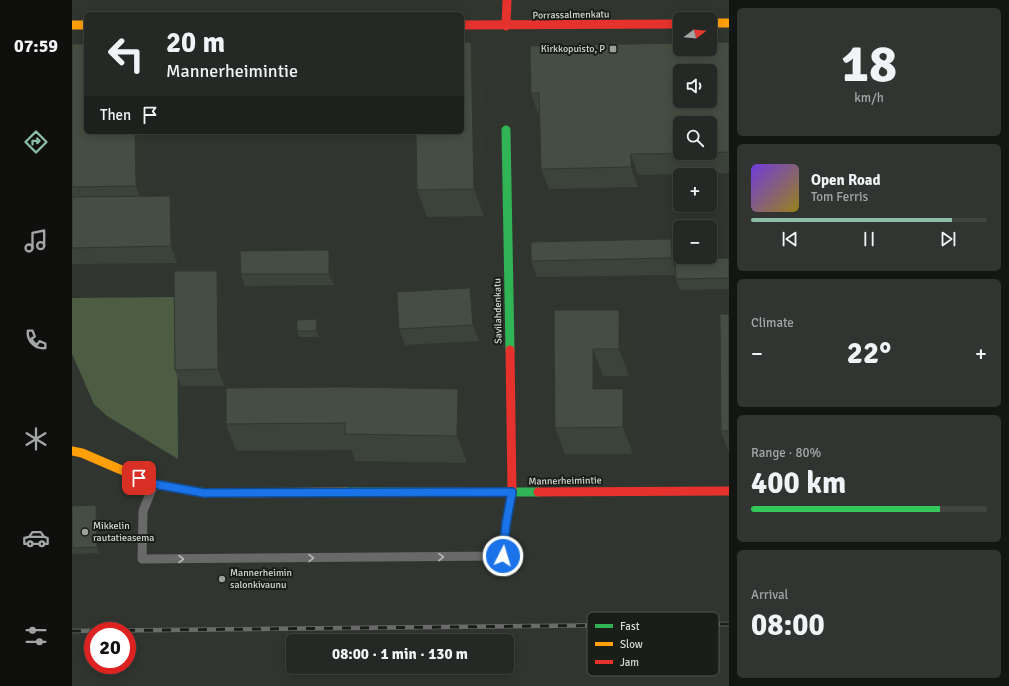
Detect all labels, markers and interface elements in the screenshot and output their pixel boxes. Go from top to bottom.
street label: Porrassalmenkatu [532,8,610,22]
north arrow [673,12,717,56]
map controls [673,12,717,264]
text: 20 m [166,26,225,60]
icon: left [100,28,152,80]
text: 18 [841,32,897,96]
text: 07:59 [14,35,58,57]
place label: Kirkkopuisto, P [541,43,605,55]
marker: Kirkkopuisto, P [608,44,618,54]
text: Mannerheimintie [166,60,298,82]
button: sound [673,64,717,108]
text: km/h [854,90,884,106]
icon: arrive [139,104,161,126]
text: Then [100,106,131,124]
button: search [673,116,717,160]
icon: directions [22,128,50,156]
button: + [673,168,717,212]
text: Open Road [811,171,881,189]
text: Tom Ferris [811,189,868,205]
button: − [673,220,717,264]
icon: music [22,227,50,255]
icon: previous [779,228,801,250]
icon: pause [858,228,880,250]
icon: next [937,228,959,250]
street label: Savilahdenkatu [491,278,505,344]
text: Climate [751,315,794,331]
icon: phone [22,326,50,354]
text: 22° [847,335,891,372]
text: − [751,340,763,367]
text: + [975,340,987,367]
icon: climate [22,425,50,453]
text: Range · 80% [751,445,821,461]
pin [122,461,156,495]
text: 400 km [751,465,846,502]
icon: arrive [128,467,150,489]
street label: Mannerheimintie [528,474,602,488]
place label: Mikkelin rautatieasema [93,520,154,544]
icon: car [22,524,50,552]
marker: Mikkelin rautatieasema [80,527,90,537]
position arrow [482,535,524,577]
one-way arrow [438,552,444,561]
one-way arrow [308,554,314,562]
one-way arrow [178,555,184,563]
place label: Mannerheimin salonkivaunu [230,567,292,591]
marker: Mannerheimin salonkivaunu [217,574,227,584]
text: Arrival [751,587,788,603]
text: 08:00 [751,607,825,644]
legend [587,612,719,676]
text: Fast [620,620,640,633]
icon: filters [22,622,50,650]
speed limit sign: 20 [84,622,136,674]
text: Slow [620,638,643,651]
text: 08:00 · 1 min · 130 m [332,645,468,663]
text: Jam [620,656,639,669]

